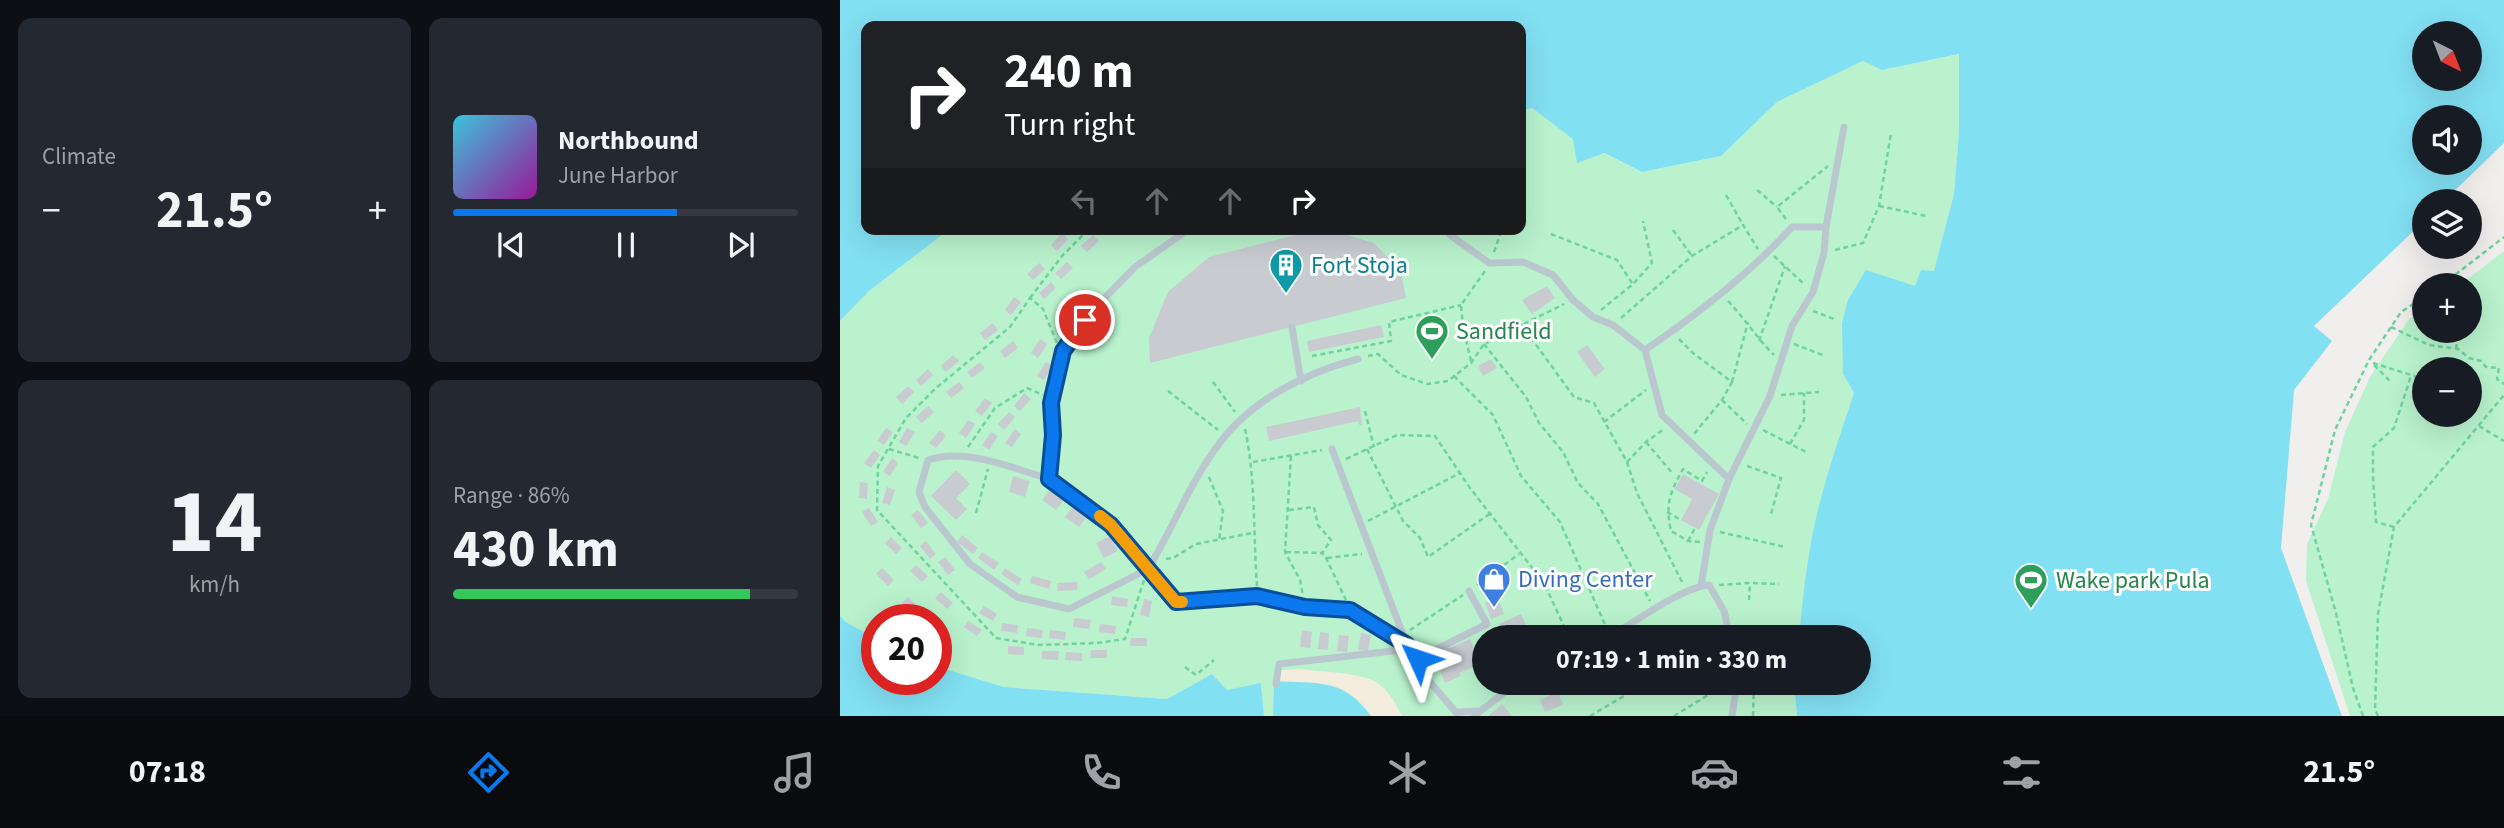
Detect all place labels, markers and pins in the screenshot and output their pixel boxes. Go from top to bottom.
building icon: Fort Stoja [1267,246,1305,295]
place label: Fort Stoja [1311,248,1408,283]
pin [1055,290,1115,350]
sports icon: Sandfield [1413,312,1451,361]
place label: Sandfield [1456,314,1552,349]
shop icon: Diving Center [1475,560,1513,609]
sports icon: Wake park Pula [2012,561,2050,610]
place label: Diving Center [1518,562,1653,597]
place label: Wake park Pula [2056,563,2210,598]

